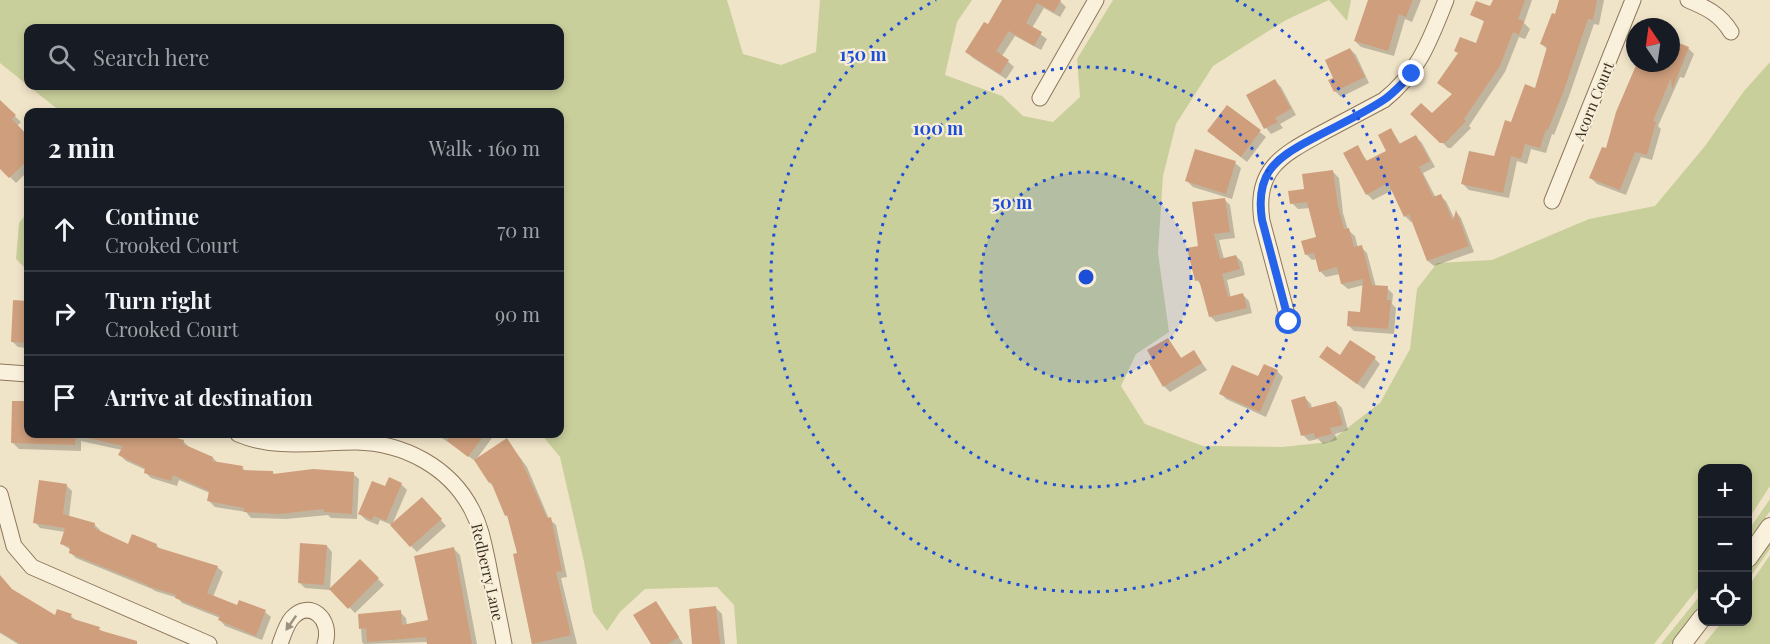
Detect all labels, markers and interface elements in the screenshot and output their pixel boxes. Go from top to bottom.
north arrow [1626,18,1680,72]
search box [24,24,564,90]
icon: search [45,41,78,74]
text: Search here [93,42,209,72]
text: 150 m [839,42,887,66]
street label: Acorn Court [1568,58,1618,144]
route end [1398,60,1424,86]
text: 100 m [913,116,964,140]
text: 2 min [48,130,115,165]
text: Walk · 160 m [429,134,540,161]
text: 50 m [992,190,1033,214]
text: Continue [105,201,199,231]
icon: ahead [48,213,81,246]
text: 70 m [497,216,540,243]
text: Crooked Court [105,231,238,258]
centre of rings [1076,267,1096,287]
text: Turn right [105,285,211,315]
icon: right [48,297,81,330]
text: 90 m [495,300,540,327]
route start [1275,308,1301,334]
text: Crooked Court [105,315,238,342]
icon: arrive [48,381,81,414]
text: Arrive at destination [105,382,313,412]
map controls [1698,464,1752,626]
button: + [1698,464,1752,518]
button: − [1698,518,1752,572]
street label: Redberry Lane [467,521,509,623]
button: locate [1698,572,1752,626]
one-way arrow [285,614,297,630]

